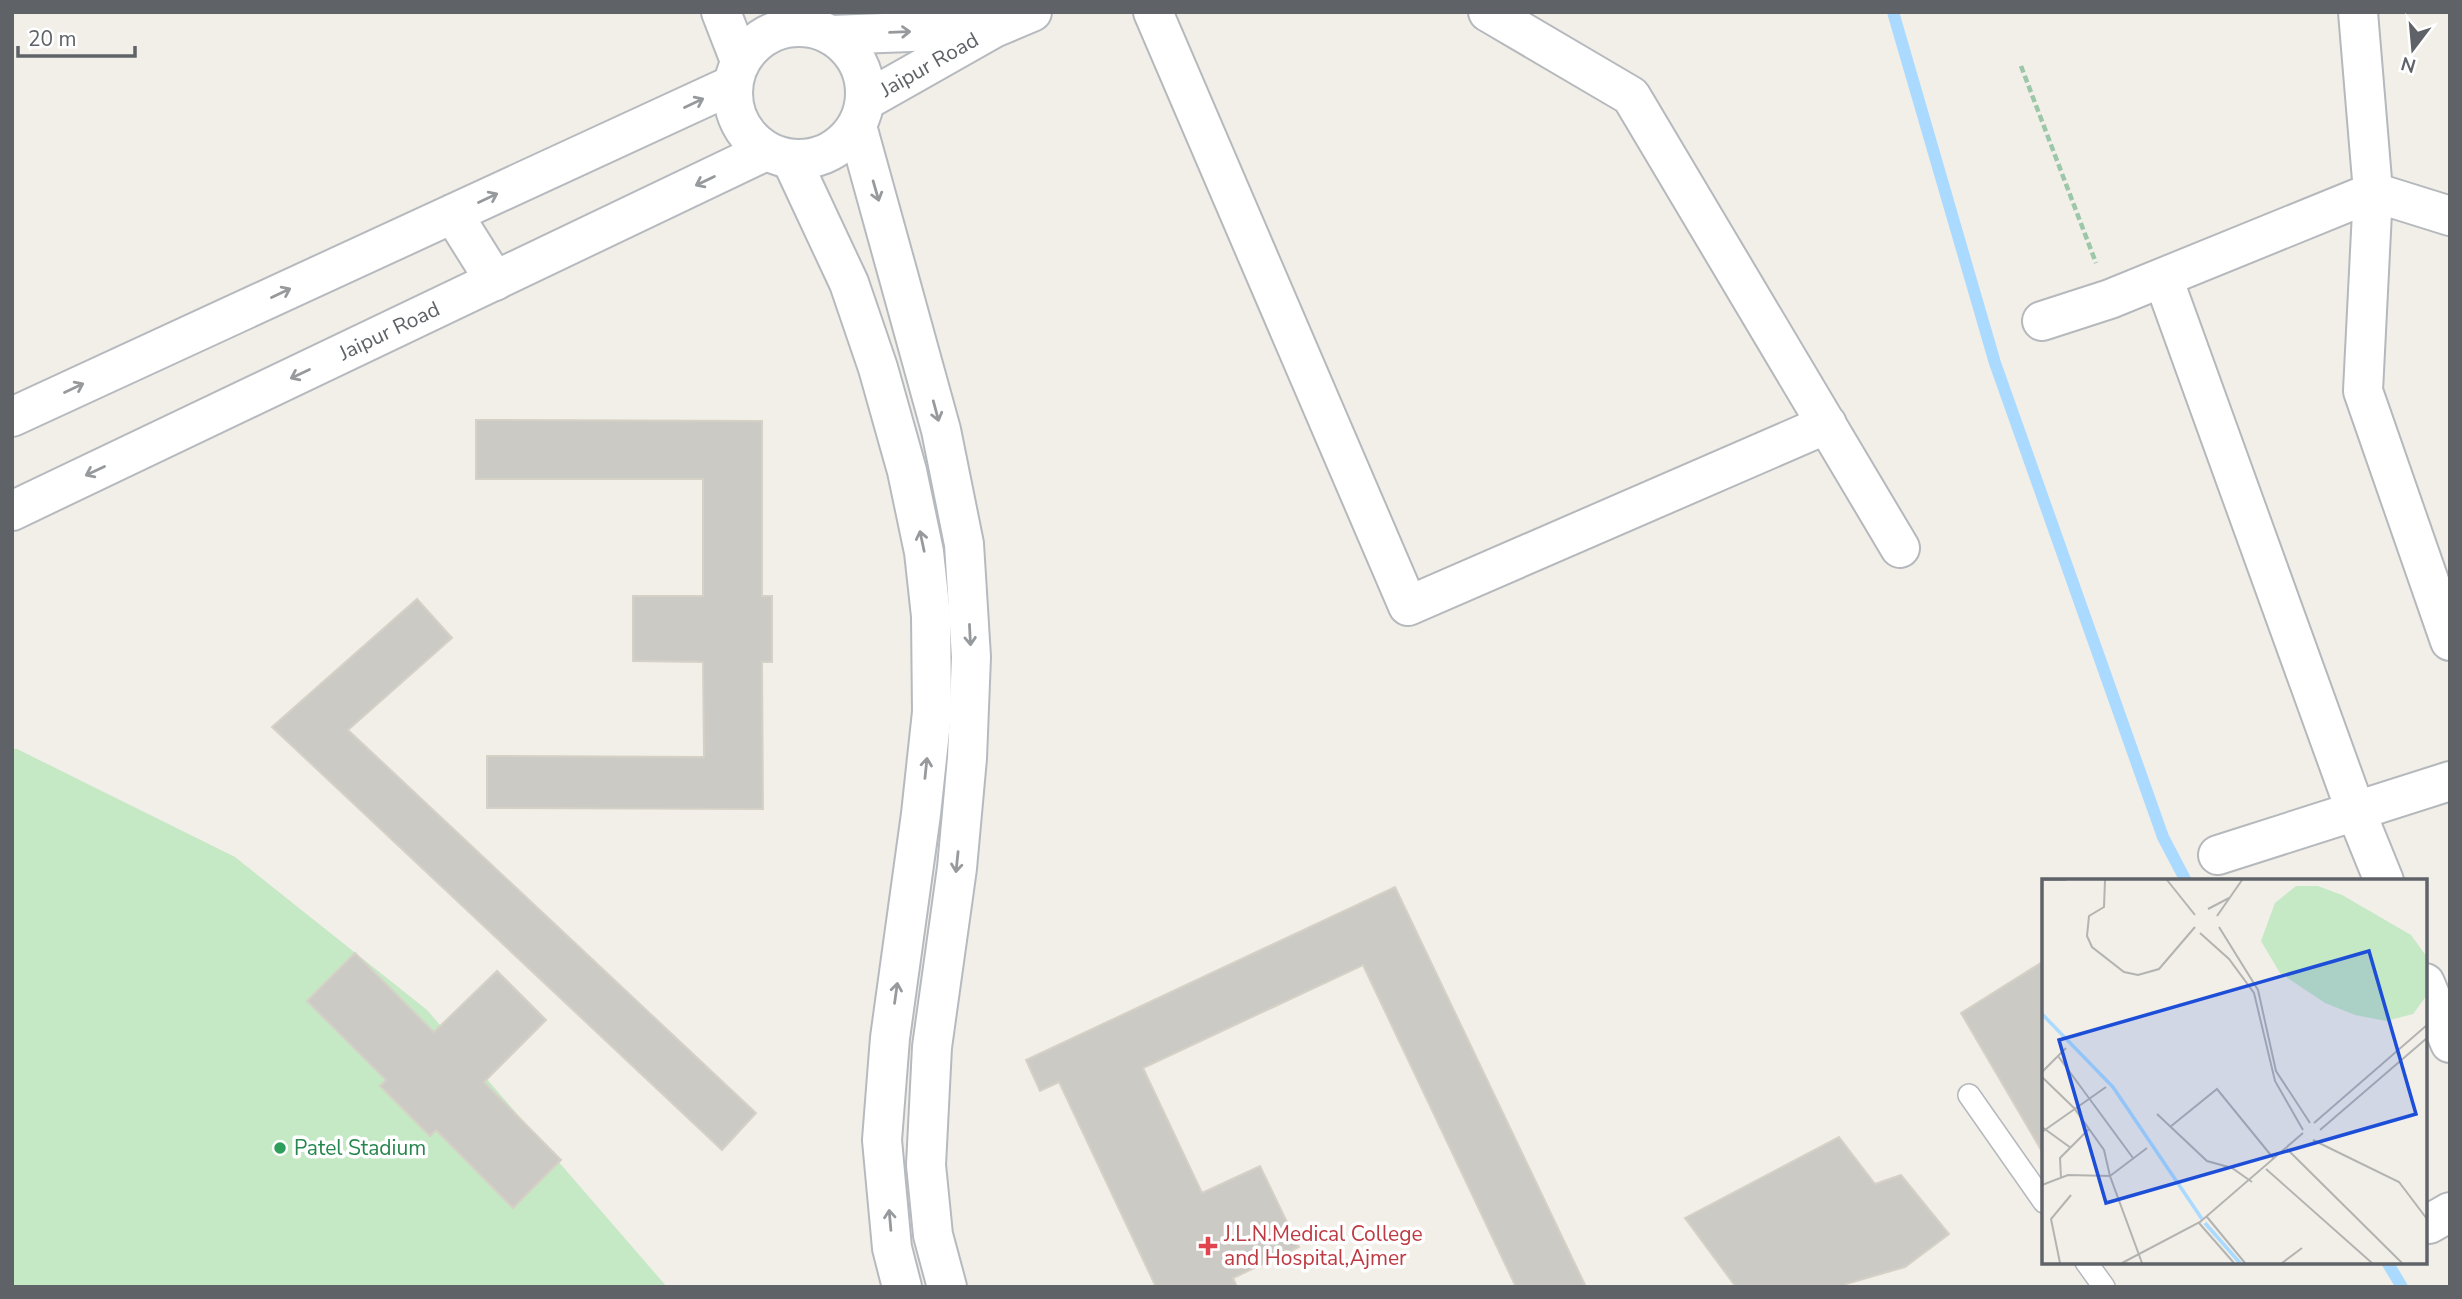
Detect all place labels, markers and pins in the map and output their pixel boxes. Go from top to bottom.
place label: Patel Stadium [294,1134,426,1162]
marker: Patel Stadium [272,1140,288,1156]
place label: J.L.N.Medical College and Hospital,Ajmer [1223,1220,1423,1272]
marker: J.L.N.Medical College and Hospital,Ajmer [1198,1236,1218,1256]

